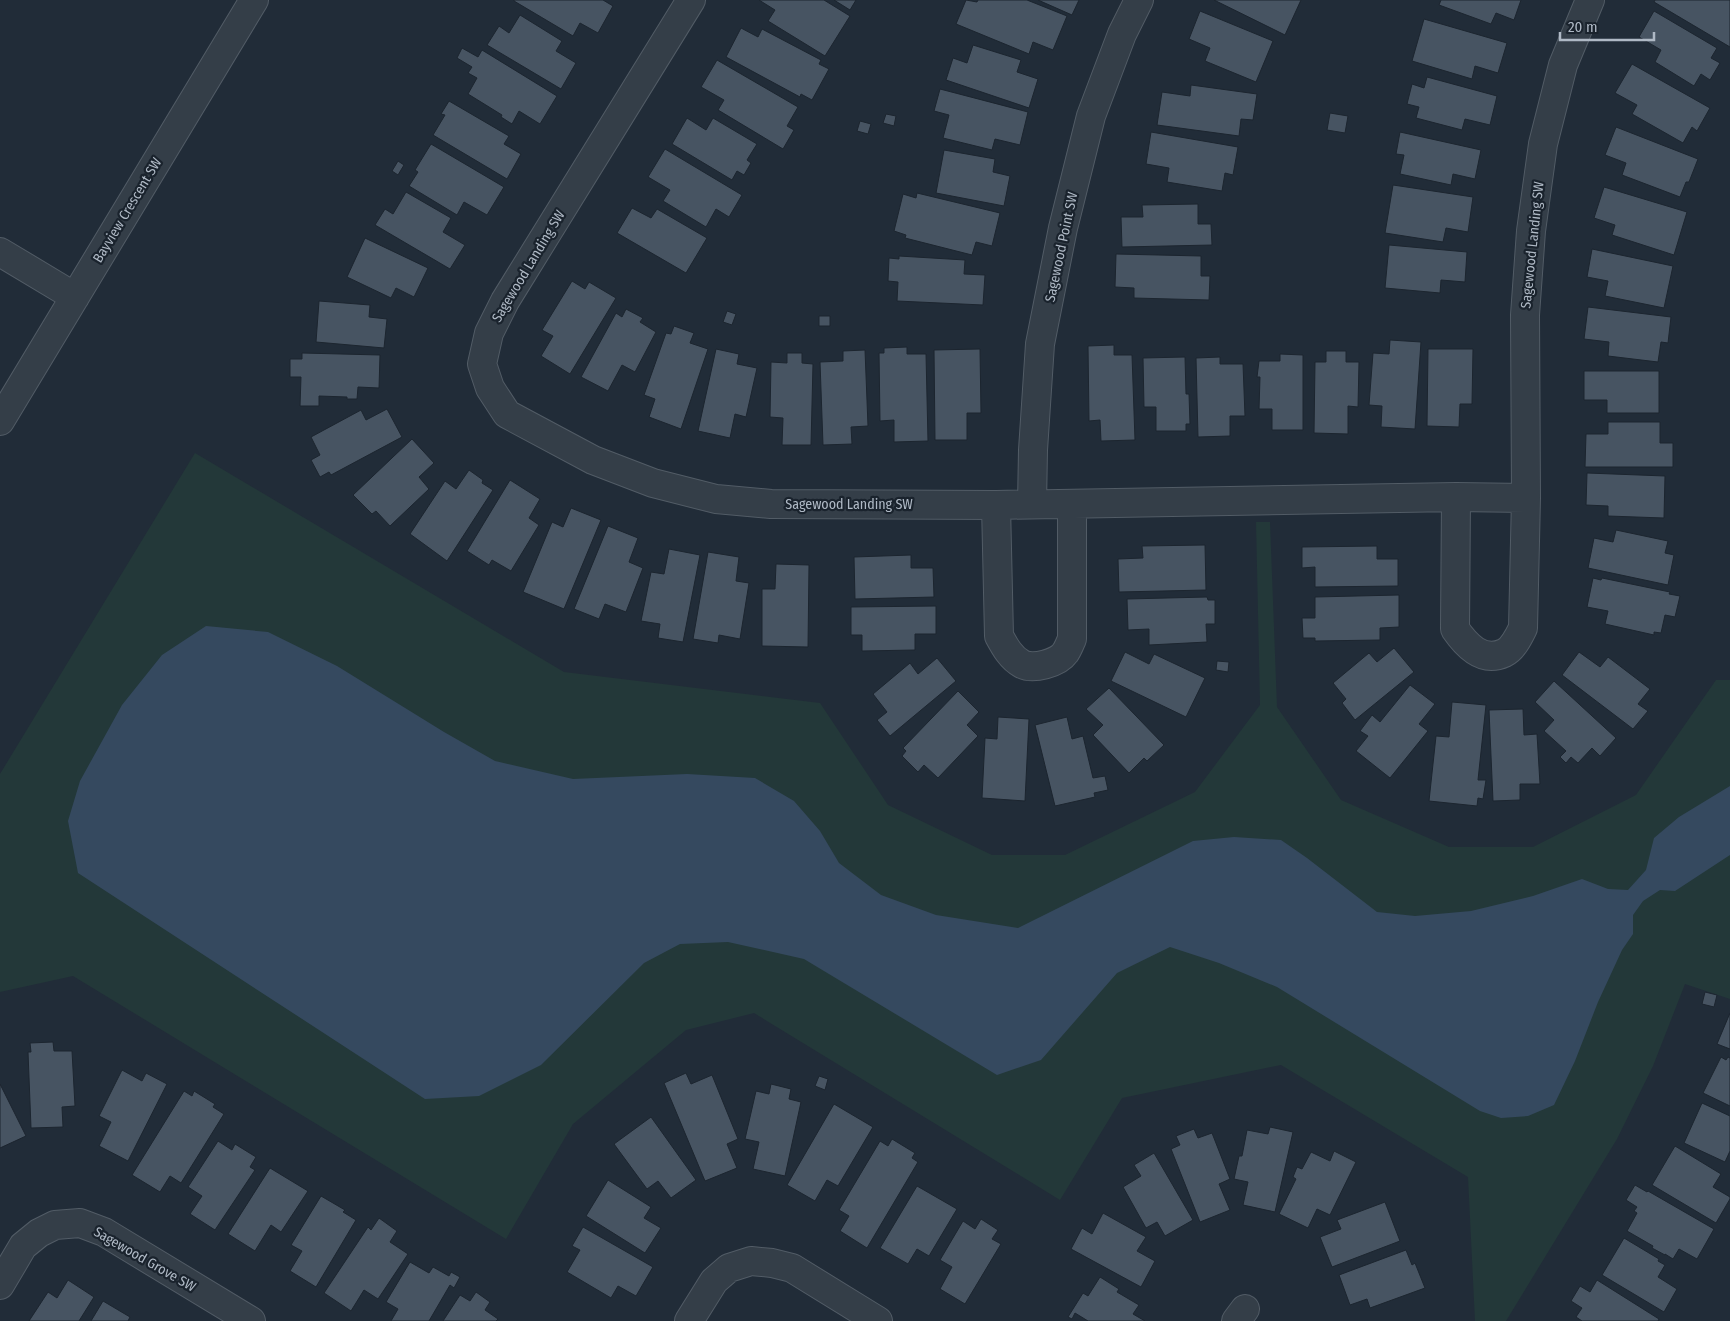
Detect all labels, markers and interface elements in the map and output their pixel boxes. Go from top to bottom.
scale bar [1560,10,1654,42]
text: 20 m [1568,18,1598,36]
street label: Bayview Crescent SW [89,154,166,266]
street label: Sagewood Landing SW [1517,180,1548,309]
street label: Sagewood Point SW [1042,190,1082,304]
street label: Sagewood Landing SW [488,207,569,325]
street label: Sagewood Landing SW [785,496,913,513]
street label: Sagewood Grove SW [91,1223,199,1296]

